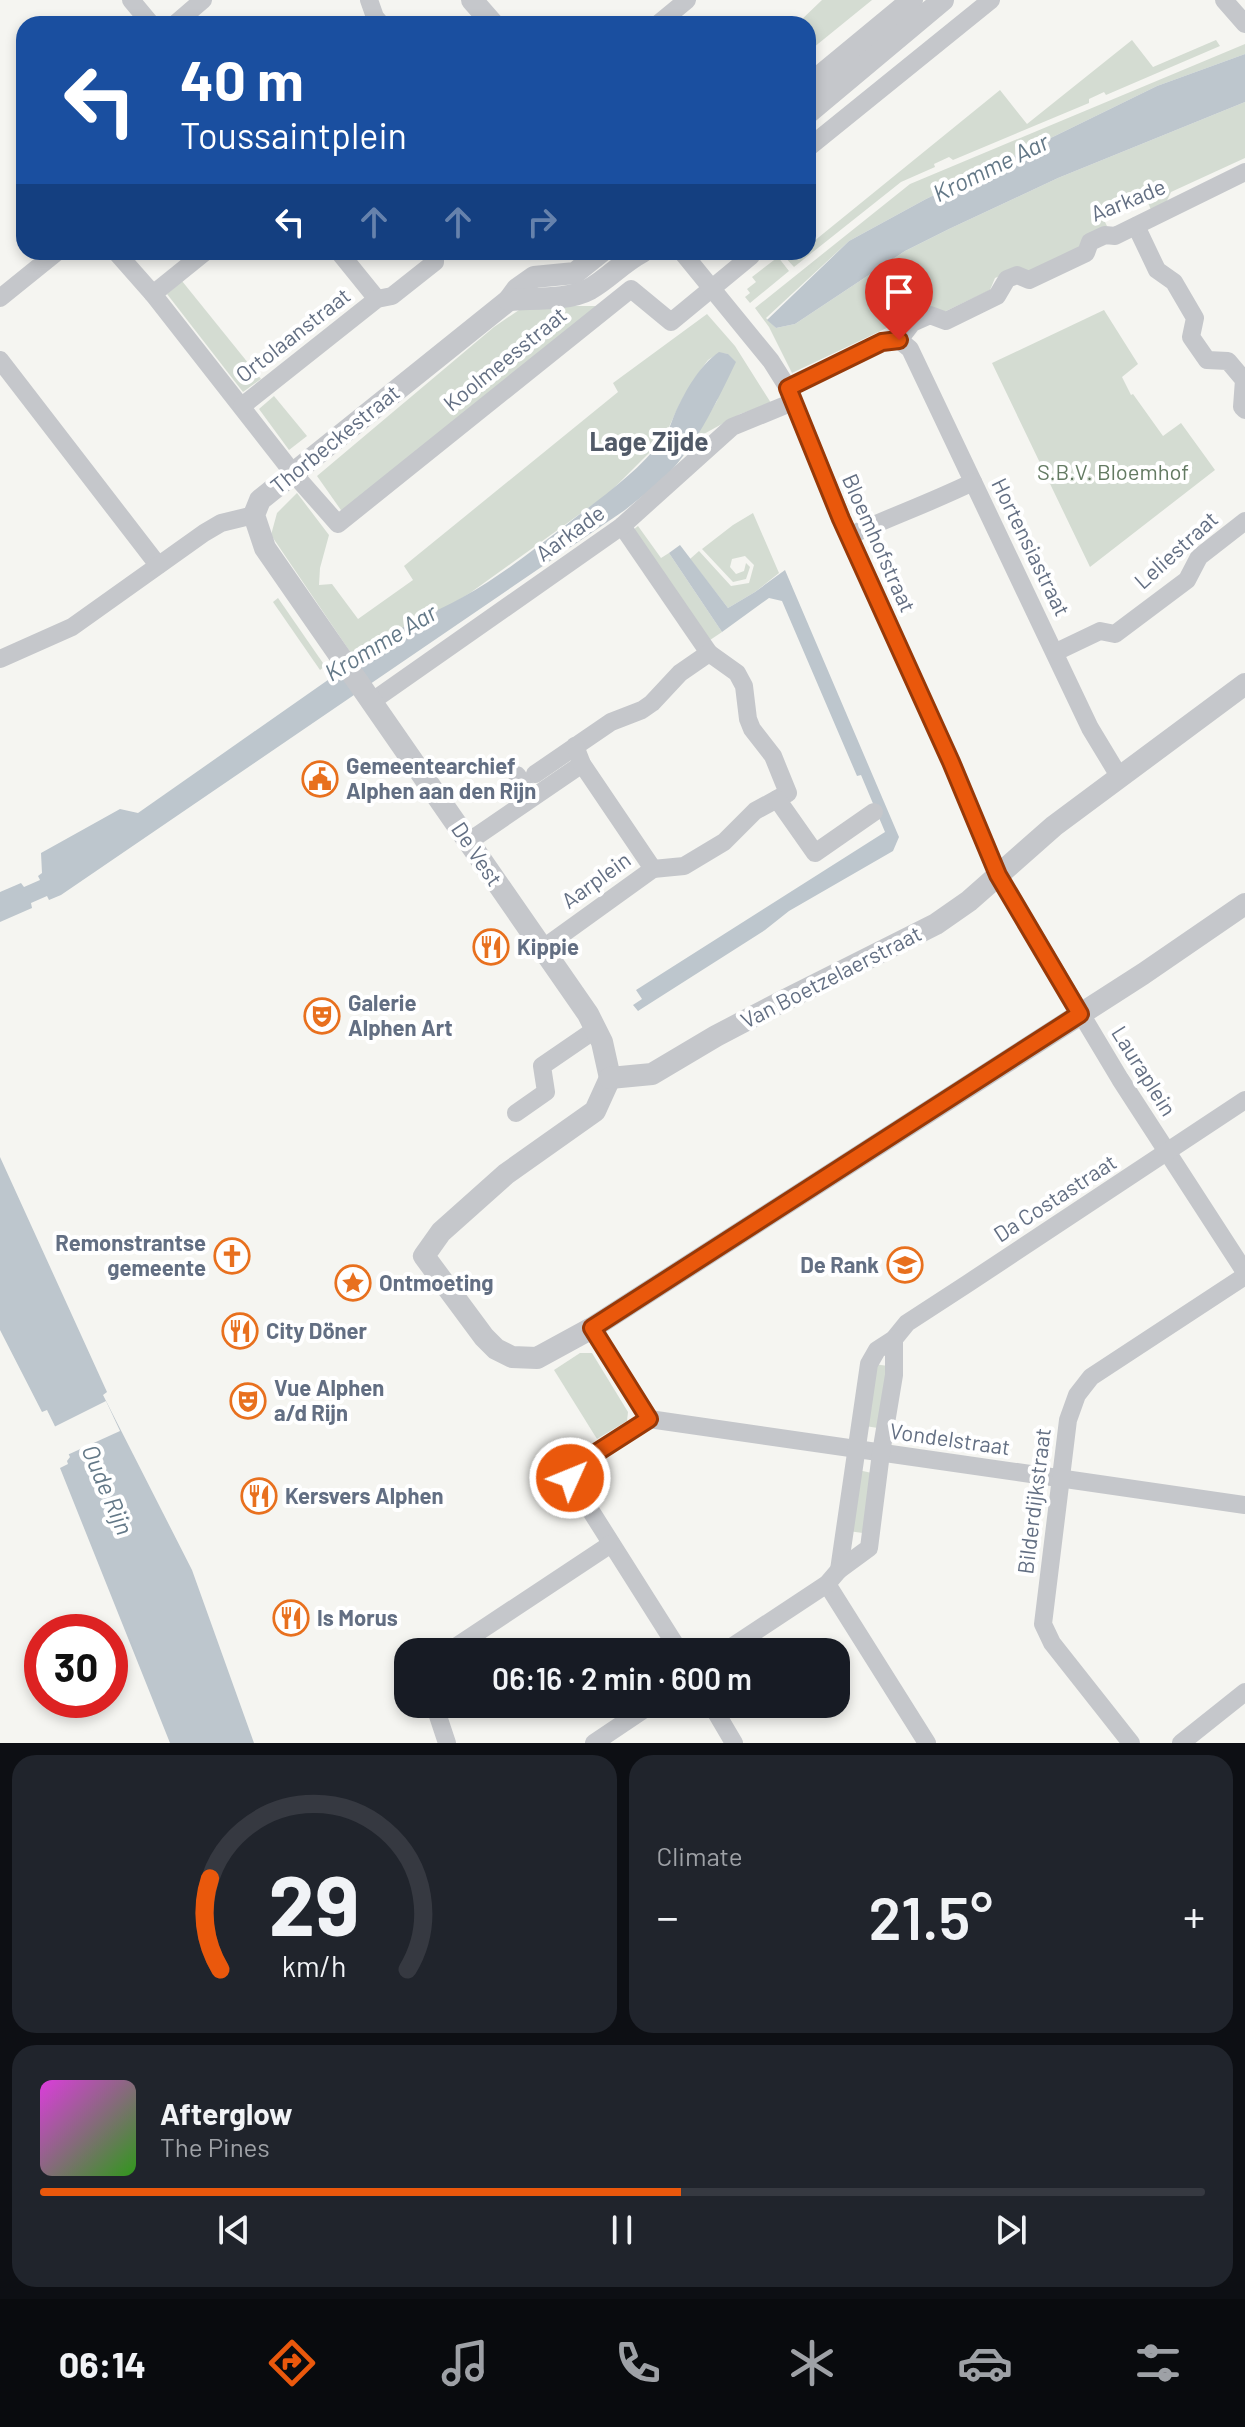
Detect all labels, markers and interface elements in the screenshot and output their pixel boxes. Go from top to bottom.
text: 40 m [180,45,304,112]
icon: left [48,48,152,152]
text: Toussaintplein [180,113,407,156]
water label: Kromme Aar [928,125,1054,207]
street label: Aarkade [1086,172,1169,226]
icon: left [268,200,312,244]
icon: ahead [352,200,396,244]
icon: ahead [436,200,480,244]
icon: right [520,200,564,244]
pin [865,258,933,340]
icon: arrive [877,270,921,314]
street label: Ortolaanstraat [230,281,355,387]
street label: Koolmeesstraat [438,301,571,416]
street label: Thorbeckestraat [265,378,404,498]
district label: Lage Zijde [589,425,709,456]
park label: S.B.V. Bloemhof [1037,458,1189,484]
street label: Bloemhofstraat [838,469,922,616]
street label: Hortensiastraat [987,473,1077,620]
street label: Aarkade [530,499,609,566]
street label: Leliestraat [1128,505,1222,593]
water label: Kromme Aar [319,596,443,686]
place label: Gemeentearchief Alphen aan den Rijn [346,752,536,803]
public building icon: Gemeentearchief Alphen aan den Rijn [301,760,339,798]
street label: De Vest [447,816,509,890]
street label: Aarplein [556,845,635,913]
street label: Van Boetzelaerstraat [736,919,925,1033]
restaurant icon: Kippie [472,928,510,966]
place label: Kippie [517,933,579,959]
place label: Galerie Alphen Art [348,989,453,1040]
theatre icon: Galerie Alphen Art [303,997,341,1035]
street label: Lauraplein [1107,1021,1183,1120]
street label: Da Costastraat [988,1148,1121,1247]
place label: Remonstrantse gemeente [55,1229,206,1280]
church icon: Remonstrantse gemeente [213,1237,251,1275]
school or university icon: De Rank [886,1246,924,1284]
place label: De Rank [800,1251,879,1277]
place icon: Ontmoeting [334,1264,372,1302]
place label: Ontmoeting [379,1269,494,1295]
restaurant icon: City Döner [221,1312,259,1350]
place label: City Döner [266,1317,367,1343]
place label: Vue Alphen a/d Rijn [274,1374,384,1425]
theatre icon: Vue Alphen a/d Rijn [229,1382,267,1420]
street label: Vondelstraat [888,1417,1012,1459]
street label: Bilderdijkstraat [1011,1426,1055,1575]
position arrow [528,1436,612,1520]
water label: Oude Rijn [76,1440,140,1539]
restaurant icon: Kersvers Alphen [240,1477,278,1515]
place label: Kersvers Alphen [285,1482,444,1508]
restaurant icon: Is Morus [272,1599,310,1637]
place label: Is Morus [317,1604,398,1630]
speed limit sign: 30 [24,1614,128,1718]
text: 06:16 · 2 min · 600 m [492,1660,752,1696]
text: Climate [657,1840,743,1871]
text: 29 [269,1853,360,1953]
text: 21.5° [868,1880,993,1952]
text: − [657,1889,679,1942]
text: + [1183,1889,1205,1942]
text: km/h [282,1948,347,1983]
text: Afterglow [160,2095,293,2131]
text: The Pines [160,2131,270,2162]
icon: previous [212,2208,256,2252]
icon: pause [600,2208,644,2252]
icon: next [989,2208,1033,2252]
icon: directions [264,2335,320,2391]
icon: music [437,2335,493,2391]
icon: phone [610,2335,666,2391]
icon: climate [784,2335,840,2391]
icon: car [957,2335,1013,2391]
icon: filters [1130,2335,1186,2391]
text: 06:14 [59,2342,146,2385]

